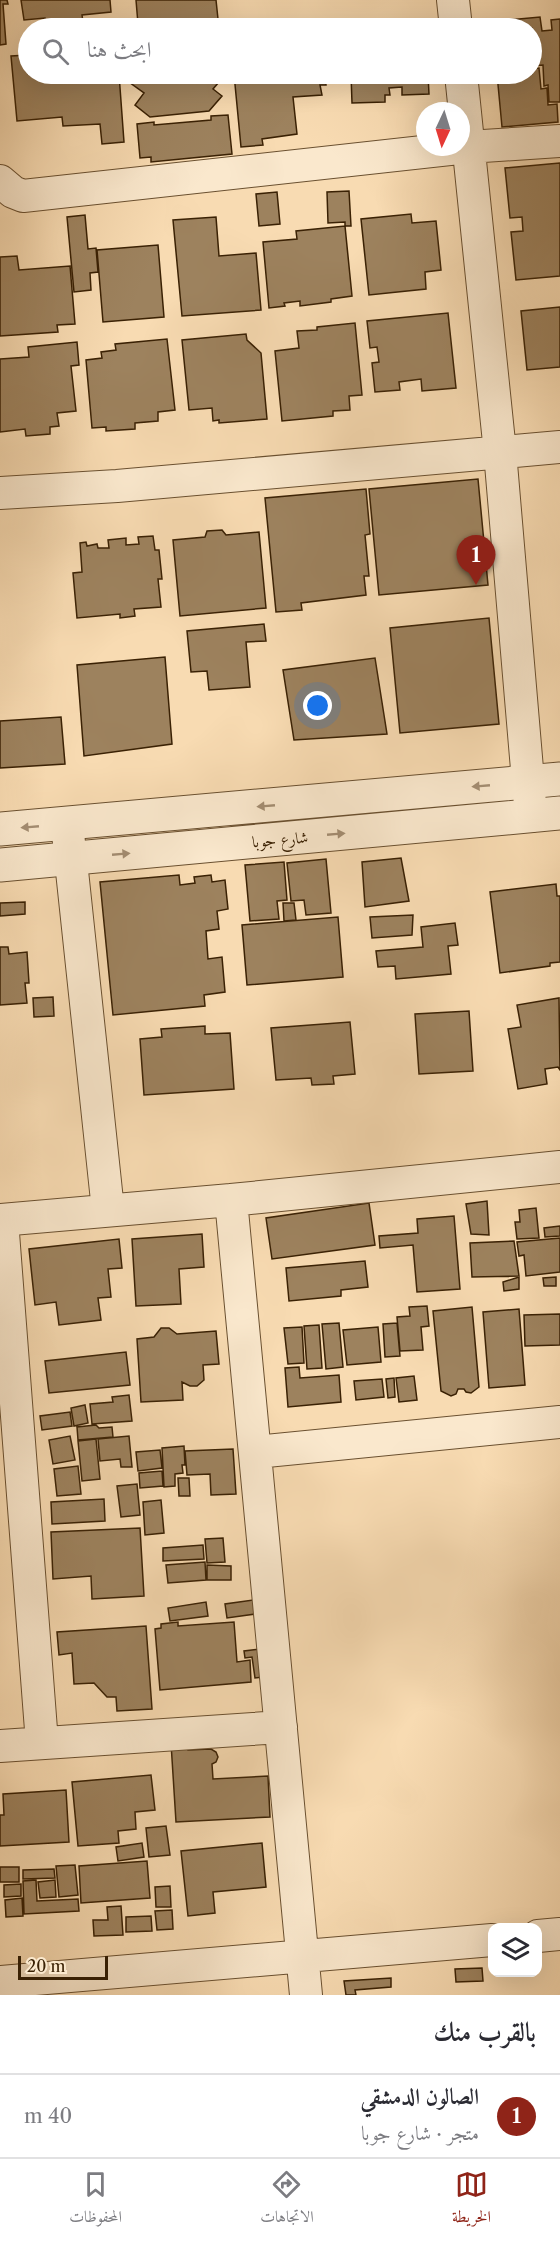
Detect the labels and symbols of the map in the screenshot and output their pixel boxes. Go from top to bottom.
north arrow [416,102,470,156]
pin: 1 [456,536,496,585]
your location [303,691,332,720]
one-way arrow [471,781,490,791]
one-way arrow [256,801,275,811]
one-way arrow [20,822,39,832]
street label: شارع جوبا [251,827,309,855]
one-way arrow [327,829,346,839]
one-way arrow [112,849,131,859]
scale bar [18,1953,108,1980]

